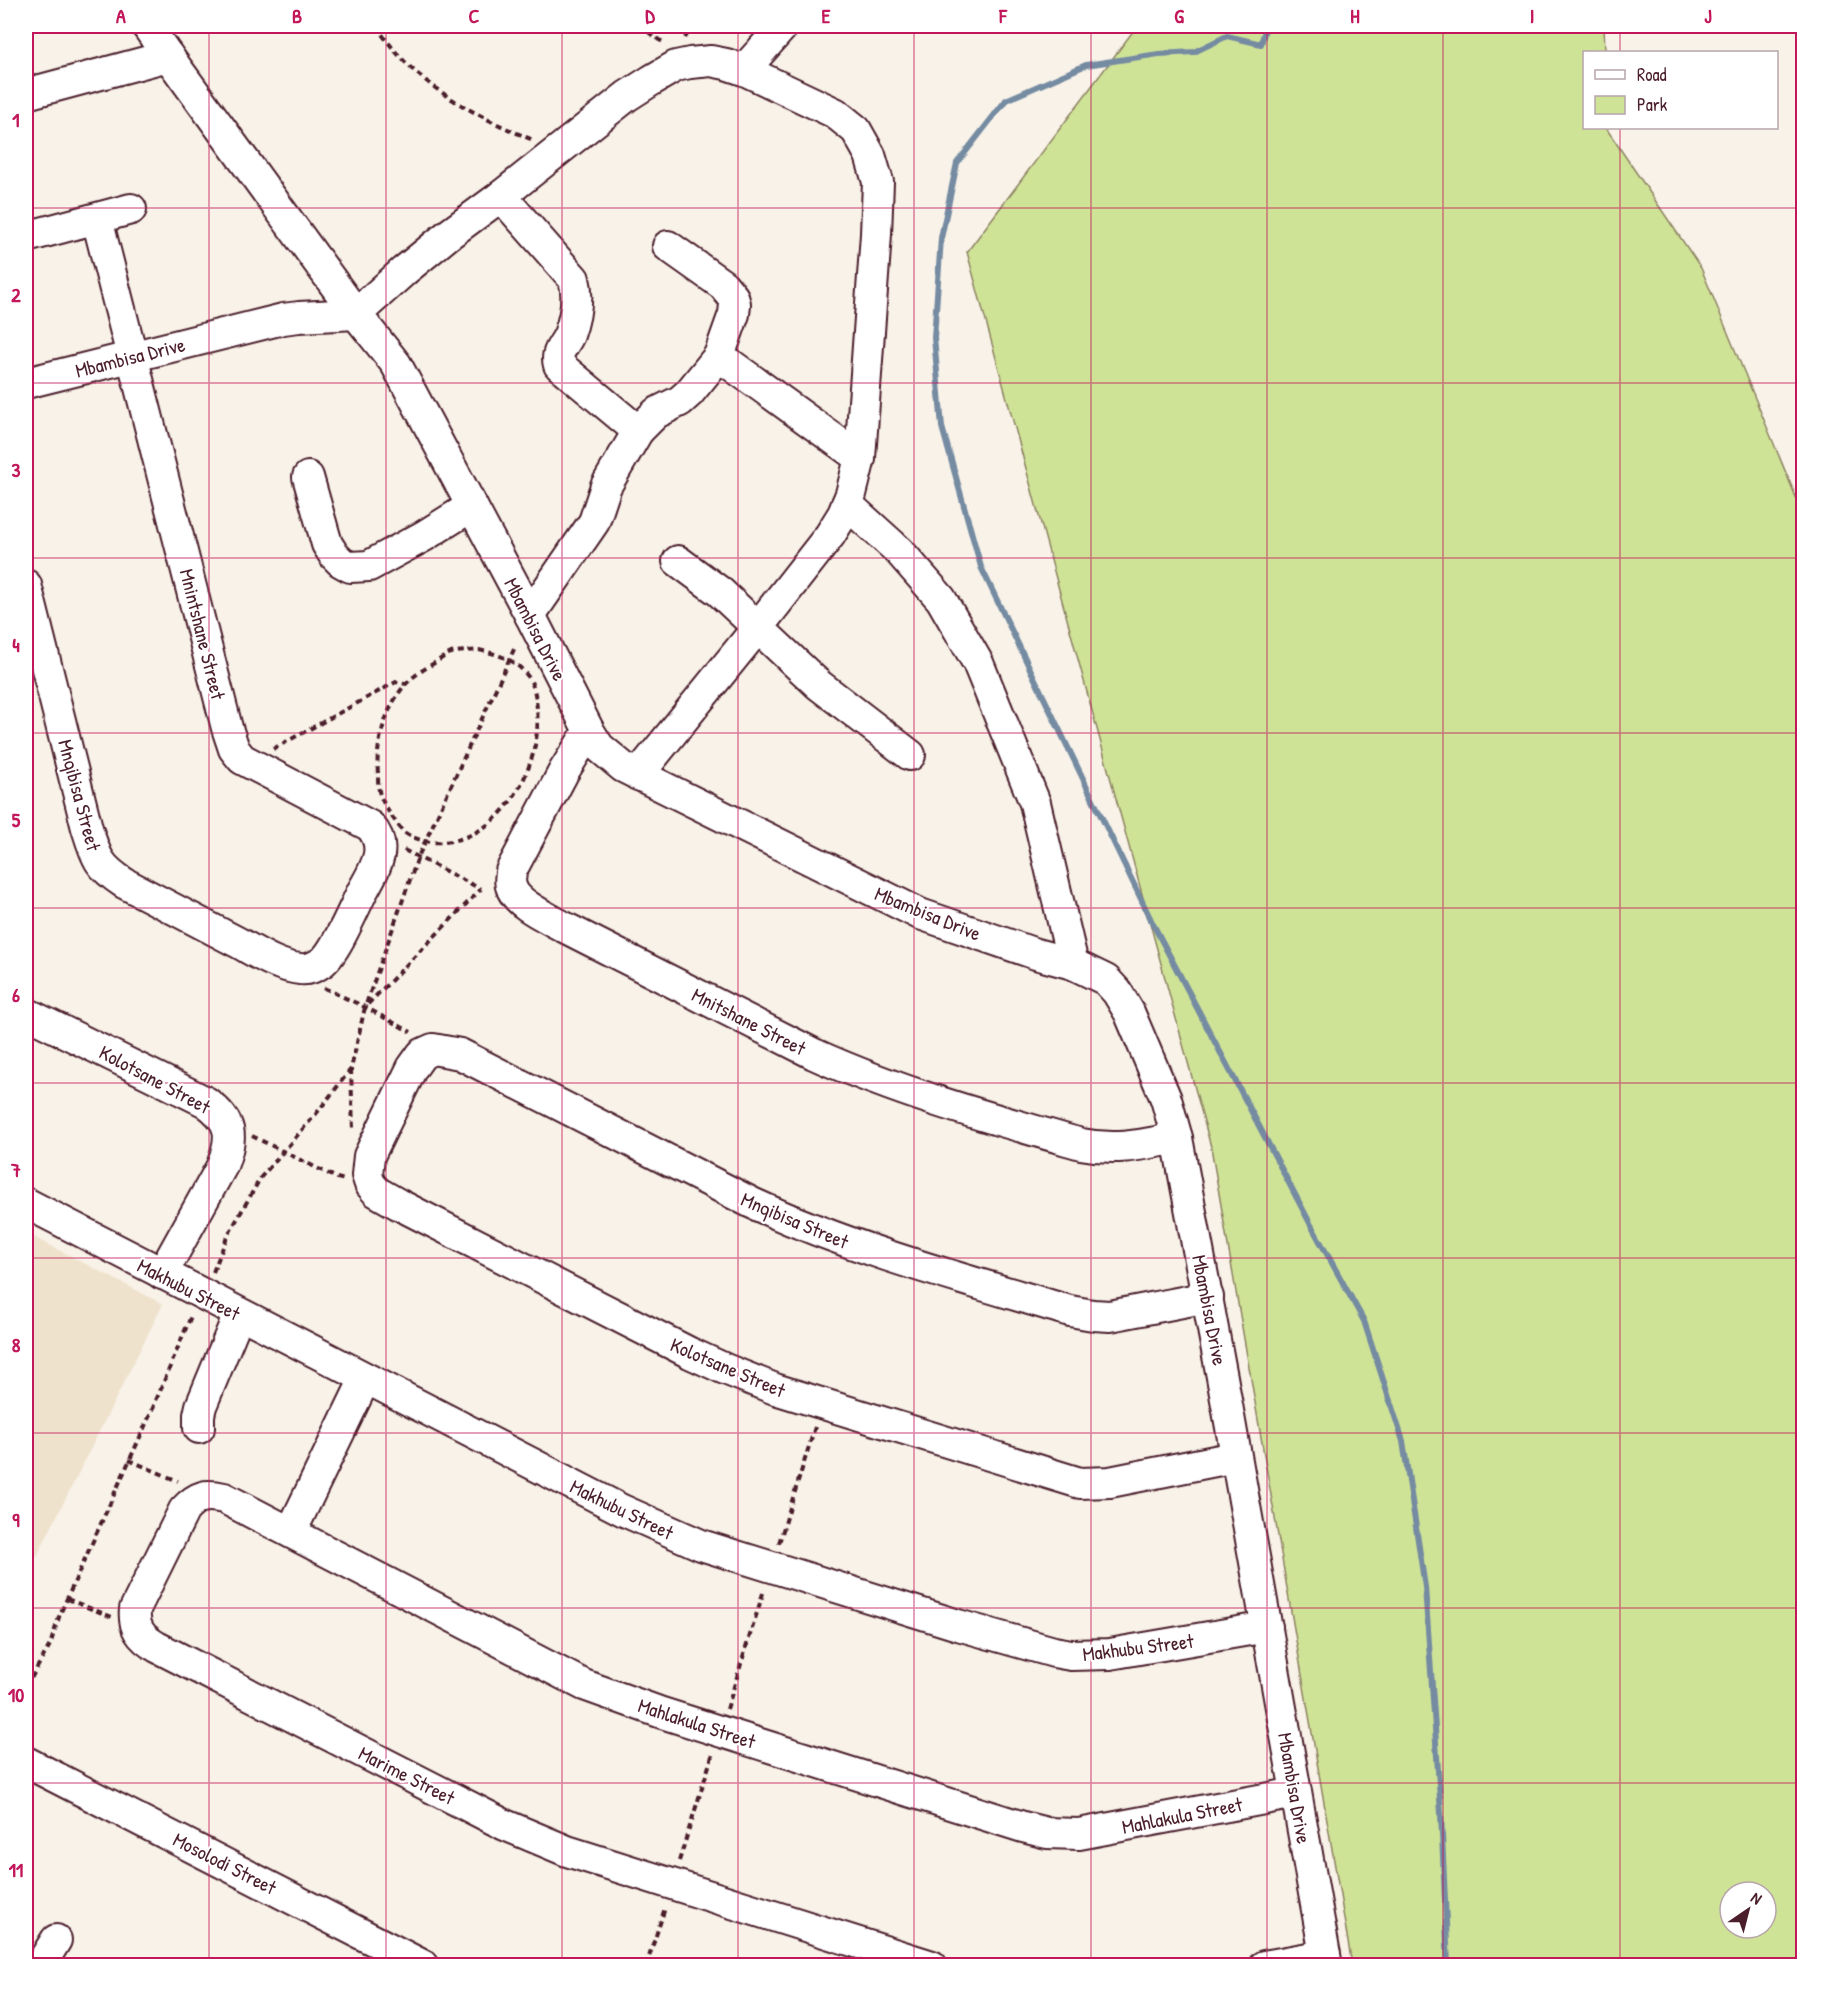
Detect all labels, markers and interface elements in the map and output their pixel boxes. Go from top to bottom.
text: A [116,2,126,29]
text: B [292,2,302,29]
text: C [469,2,480,29]
text: D [645,2,655,29]
text: E [822,2,831,29]
text: F [998,2,1008,29]
text: G [1174,2,1184,29]
text: H [1350,2,1360,29]
text: I [1530,2,1534,29]
text: J [1704,2,1712,29]
legend [1583,51,1778,129]
text: Road [1637,62,1667,87]
text: Park [1637,92,1668,117]
text: 1 [12,106,20,133]
text: 2 [11,281,21,308]
street label: Mbambisa Drive [72,330,188,384]
text: 3 [12,456,21,483]
street label: Mnintshane Street [174,566,233,703]
street label: Mbambisa Drive [499,573,573,685]
text: 4 [12,631,20,658]
street label: Mnqibisa Street [52,736,108,855]
text: 5 [12,806,21,833]
street label: Mbambisa Drive [871,879,985,947]
text: 6 [12,981,20,1008]
street label: Mnitshane Street [687,981,812,1062]
street label: Kolotsane Street [95,1038,216,1120]
text: 7 [10,1156,21,1183]
street label: Mnqibisa Street [737,1185,854,1255]
street label: Makhubu Street [133,1252,246,1327]
street label: Mbambisa Drive [1186,1252,1234,1368]
text: 8 [12,1331,21,1358]
street label: Kolotsane Street [666,1331,791,1404]
street label: Makhubu Street [566,1472,679,1546]
text: 9 [12,1506,20,1533]
street label: Makhubu Street [1081,1627,1196,1667]
text: 10 [8,1681,24,1708]
street label: Mahlakula Street [635,1691,760,1755]
street label: Mbambisa Drive [1272,1730,1318,1846]
street label: Marime Street [354,1739,461,1811]
street label: Mahlakula Street [1120,1790,1246,1840]
street label: Mosolodi Street [169,1825,282,1901]
text: 11 [9,1856,23,1883]
north arrow [1718,1880,1778,1940]
text: N [1747,1886,1767,1909]

